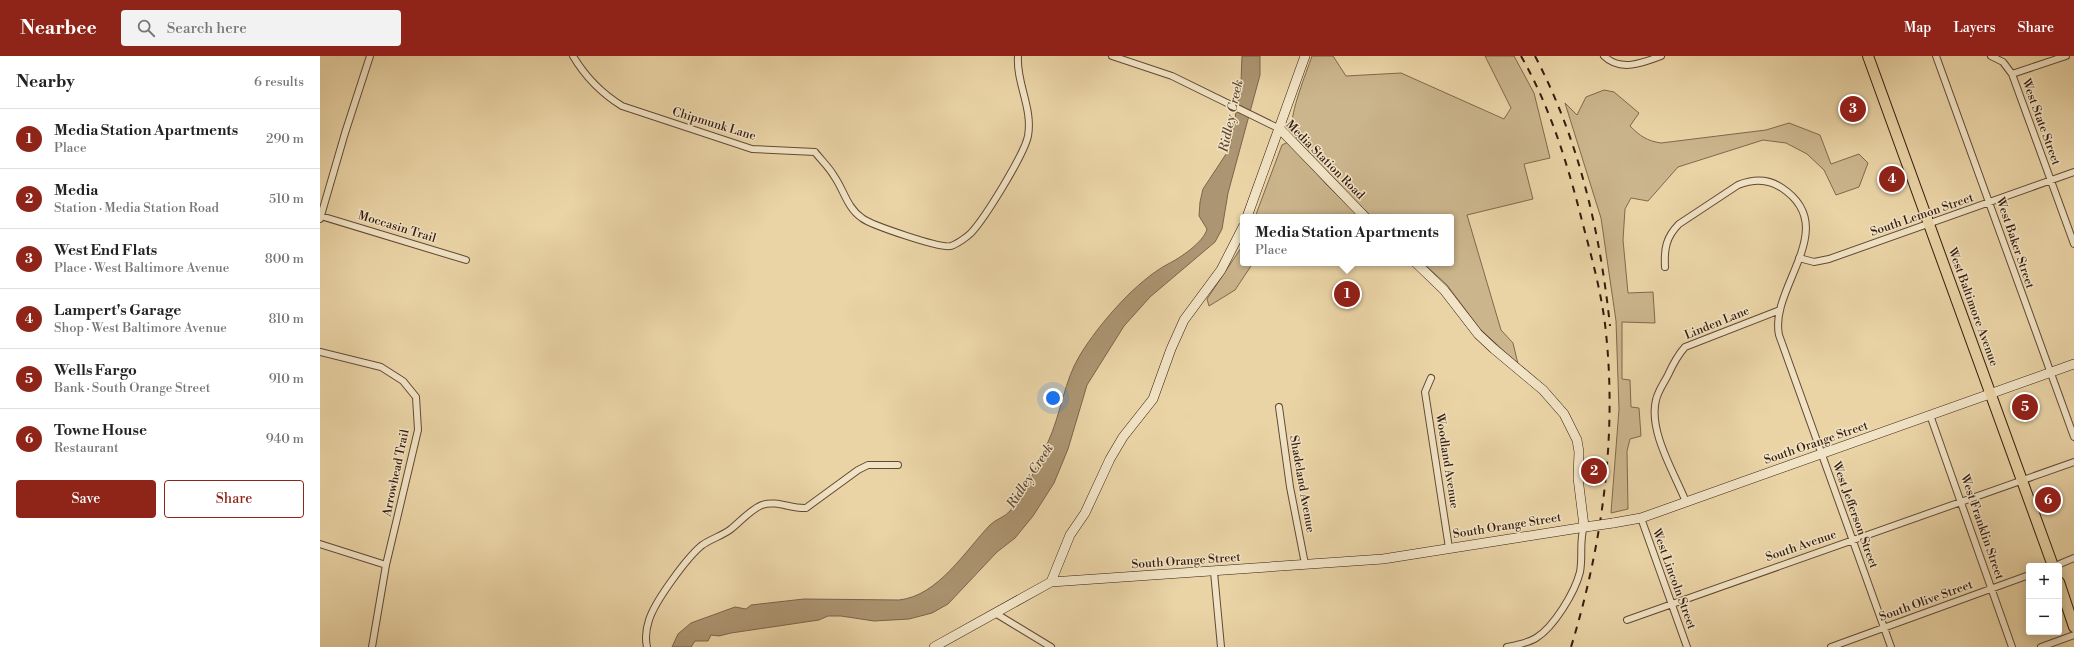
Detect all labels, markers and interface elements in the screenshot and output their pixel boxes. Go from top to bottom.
search box [121,10,401,46]
text: Nearbee [20,16,97,40]
icon: search [135,17,157,39]
text: Search here [167,19,247,38]
text: Map [1904,19,1931,37]
text: Layers [1953,19,1996,37]
text: Share [2018,19,2054,37]
text: Nearby [16,71,75,93]
text: 6 results [254,74,304,90]
street label: West State Street [2018,76,2064,168]
water label: Ridley Creek [1215,78,1247,155]
pin: 3 [1840,94,1866,124]
street label: Chipmunk Lane [670,104,758,144]
street label: Media Station Road [1282,117,1368,203]
text: Media Station Apartments [54,121,238,140]
text: 1 [26,131,32,147]
text: 290 m [266,131,304,147]
text: Place [54,140,86,156]
pin: 4 [1879,164,1905,194]
text: Media [54,181,98,200]
street label: South Lemon Street [1869,190,1976,240]
text: 2 [25,191,33,207]
text: 510 m [269,191,304,207]
street label: West Baker Street [1992,195,2038,291]
text: Station · Media Station Road [54,200,219,216]
street label: Moccasin Trail [356,208,438,246]
popup [1240,214,1454,266]
text: Media Station Apartments [1255,223,1439,242]
text: West End Flats [54,241,157,260]
text: Place [1255,242,1287,258]
street label: West Baltimore Avenue [1944,245,2001,368]
text: 3 [25,251,33,267]
text: 800 m [265,251,304,267]
text: Place · West Baltimore Avenue [54,260,229,276]
pin: 1 [1334,279,1360,309]
text: Lampert's Garage [54,301,181,320]
street label: Linden Lane [1682,303,1752,343]
text: 4 [25,311,33,327]
text: 810 m [268,311,304,327]
text: Shop · West Baltimore Avenue [54,320,227,336]
text: Wells Fargo [54,361,137,380]
text: 5 [25,371,33,387]
text: 910 m [269,371,304,387]
text: Bank · South Orange Street [54,380,210,396]
your location [1043,388,1063,408]
pin: 5 [2012,392,2038,422]
street label: Woodland Avenue [1432,411,1462,510]
street label: South Orange Street [1762,418,1871,468]
text: Towne House [54,421,147,440]
street label: Arrowhead Trail [379,428,413,519]
text: 6 [25,431,33,447]
text: 940 m [266,431,304,447]
street label: Shadeland Avenue [1286,434,1318,534]
text: Restaurant [54,440,119,456]
water label: Ridley Creek [1003,441,1057,512]
pin: 2 [1581,456,1607,486]
street label: West Jefferson Street [1828,459,1882,571]
street label: West Franklin Street [1957,471,2007,582]
button: Save [16,480,156,518]
button: Share [164,480,304,518]
pin: 6 [2035,485,2061,515]
street label: South Orange Street [1452,510,1563,542]
street label: West Lincoln Street [1649,526,1699,632]
street label: South Avenue [1764,527,1838,565]
street label: South Orange Street [1131,550,1242,572]
map controls [2026,563,2062,635]
button: + [2026,563,2062,599]
street label: South Olive Street [1877,577,1975,625]
button: − [2026,599,2062,635]

